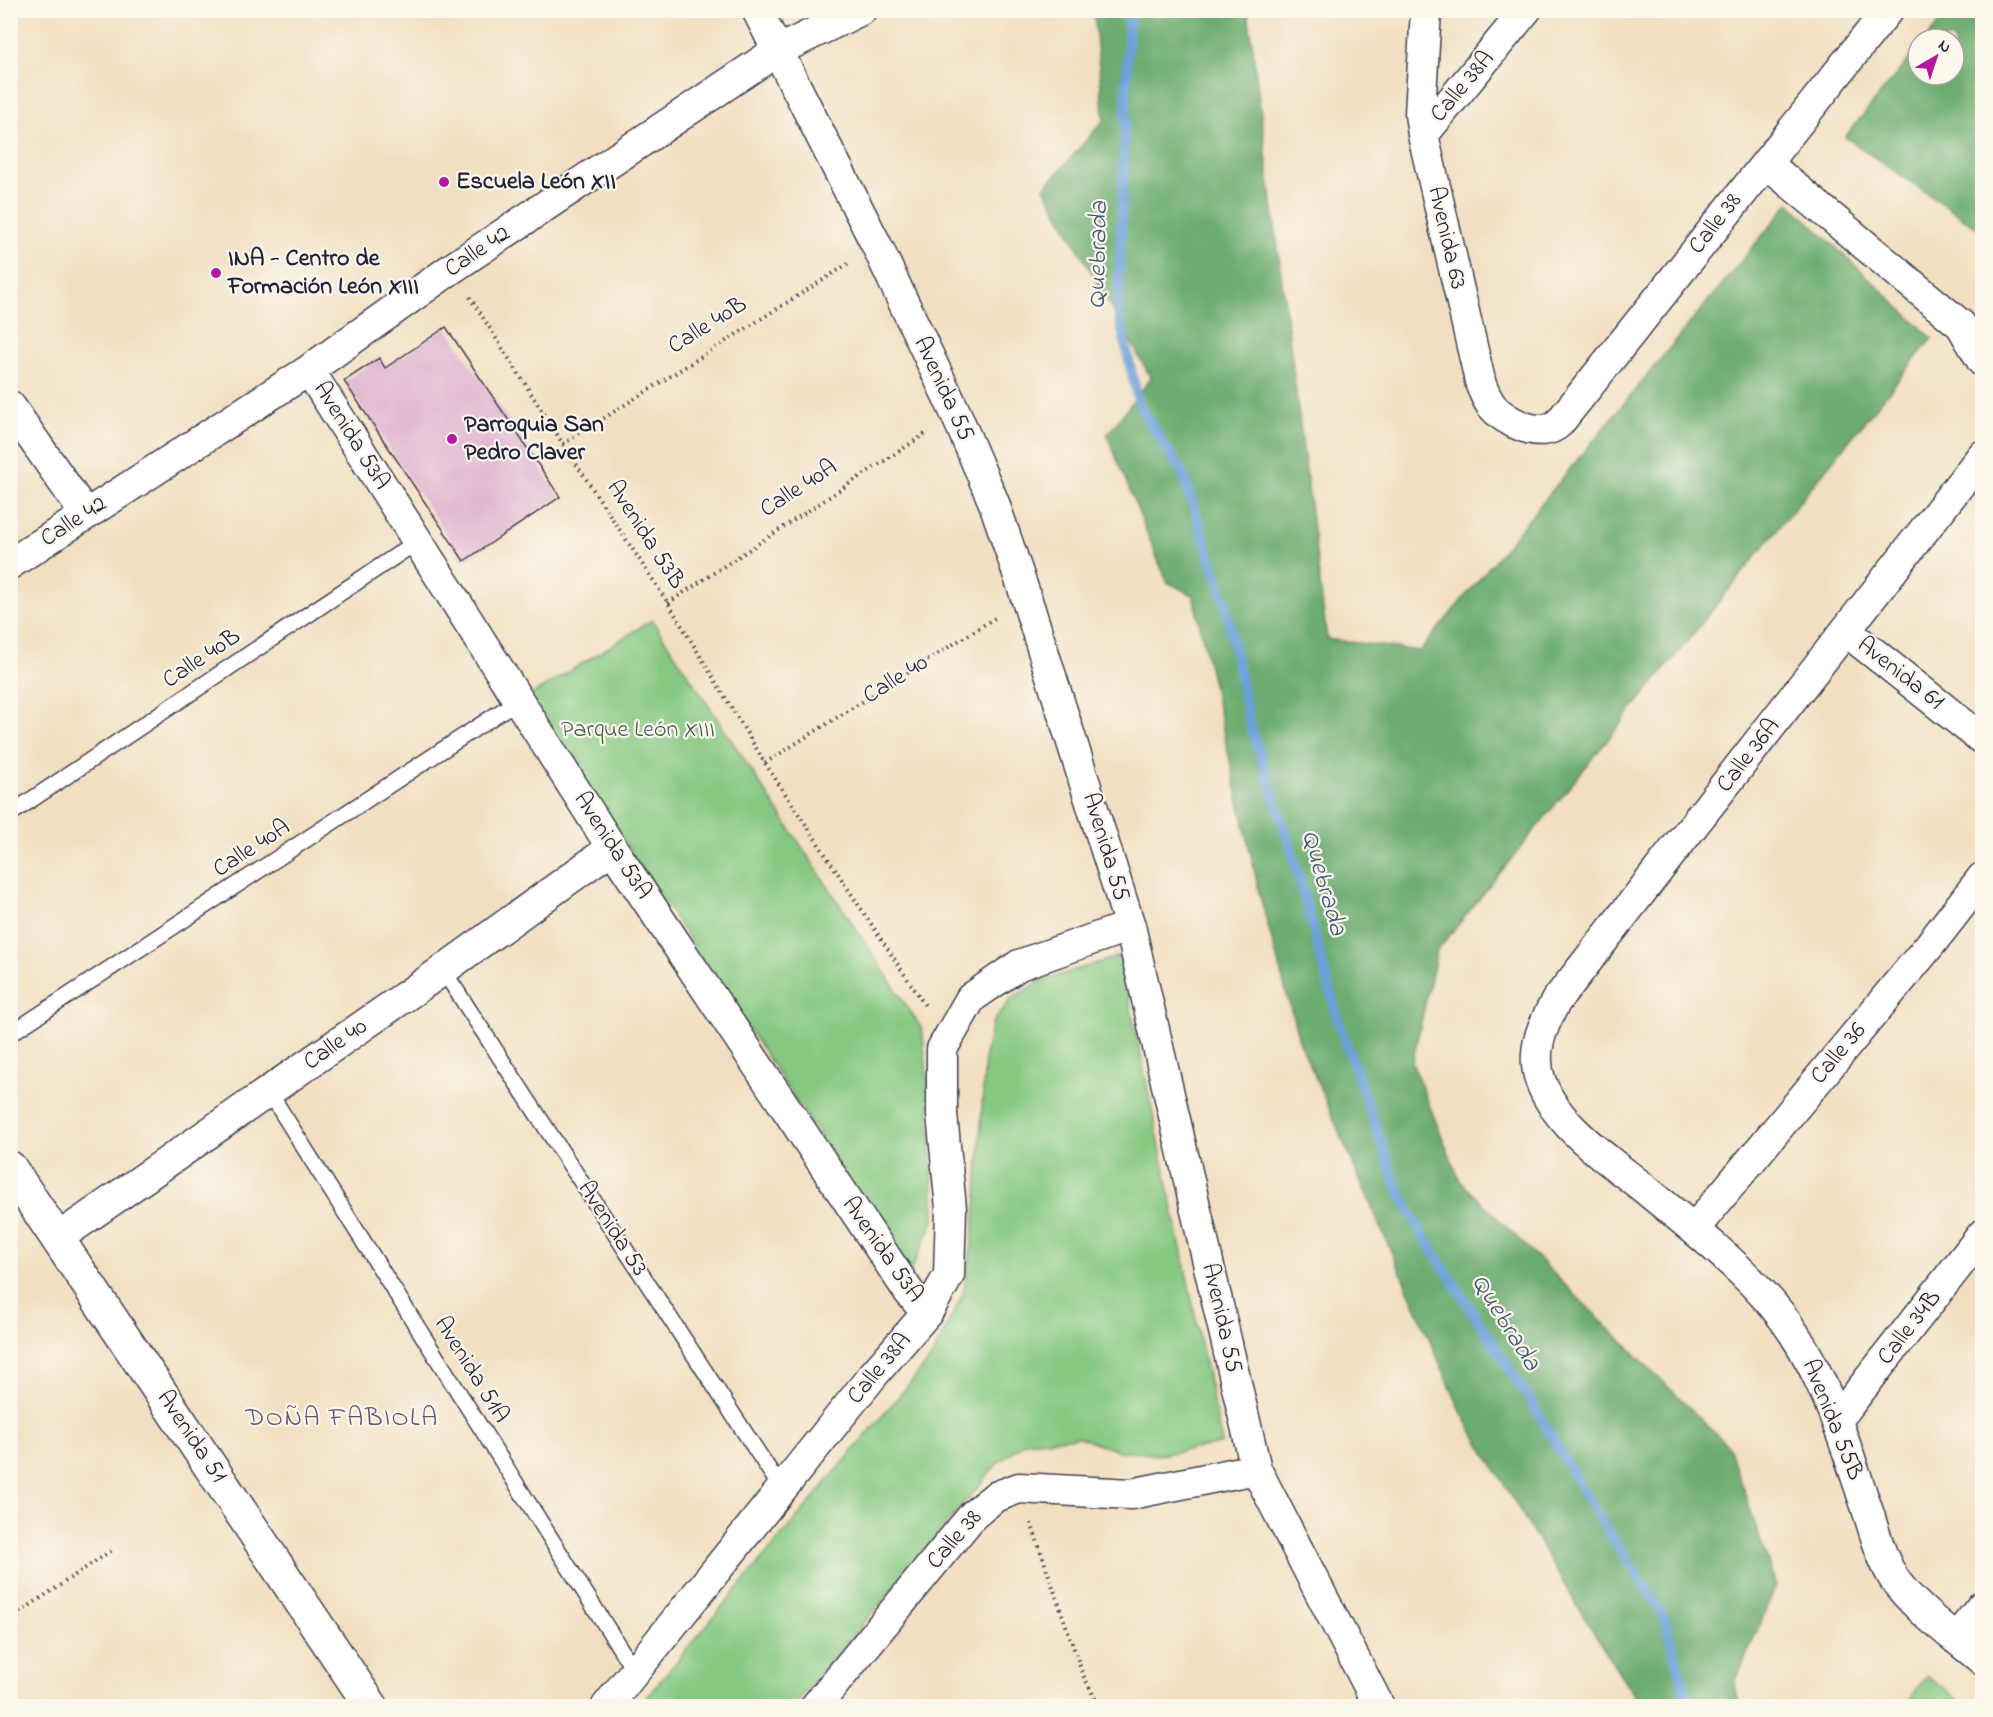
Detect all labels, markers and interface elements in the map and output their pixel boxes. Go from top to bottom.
north arrow [1906,27,1966,87]
text: N [1932,34,1956,60]
street label: Calle 38A [1422,43,1504,131]
place label: Escuela León XII [456,165,616,200]
marker: Escuela León XII [437,175,451,189]
street label: Avenida 63 [1417,183,1475,293]
street label: Calle 38 [1681,186,1751,262]
water label: Quebrada [1079,200,1119,309]
street label: Calle 42 [438,217,518,287]
place label: INA - Centro de Formación León XIII [227,242,419,305]
marker: INA - Centro de Formación León XIII [209,266,223,280]
street label: Calle 40B [662,288,754,364]
street label: Avenida 55 [904,331,983,447]
street label: Avenida 53A [304,375,398,497]
place label: Parroquia San Pedro Claver [464,408,604,471]
marker: Parroquia San Pedro Claver [445,432,459,446]
street label: Calle 40A [753,451,845,527]
street label: Avenida 53B [597,474,693,596]
street label: Calle 42 [34,487,114,556]
street label: Calle 40B [156,620,248,698]
street label: Avenida 61 [1849,629,1951,720]
street label: Calle 40 [857,646,935,714]
street label: Calle 36A [1709,711,1789,801]
park label: Parque León XIII [561,713,715,748]
street label: Avenida 53A [564,785,660,907]
street label: Avenida 55 [1072,789,1138,906]
street label: Calle 40A [206,811,298,887]
water label: Quebrada [1290,826,1356,941]
street label: Calle 40 [297,1010,375,1080]
street label: Calle 36 [1803,1015,1876,1093]
street label: Avenida 53 [568,1174,656,1284]
street label: Avenida 53A [833,1190,931,1310]
street label: Avenida 55 [1191,1260,1251,1377]
water label: Quebrada [1460,1267,1550,1380]
street label: Calle 34B [1869,1283,1951,1373]
street label: Avenida 51A [424,1310,518,1430]
street label: Calle 38A [839,1325,921,1413]
street label: Avenida 55B [1792,1354,1872,1486]
street label: Avenida 51 [147,1383,235,1491]
district label: DOÑA FABIOLA [244,1400,439,1438]
street label: Calle 38 [919,1502,991,1578]

